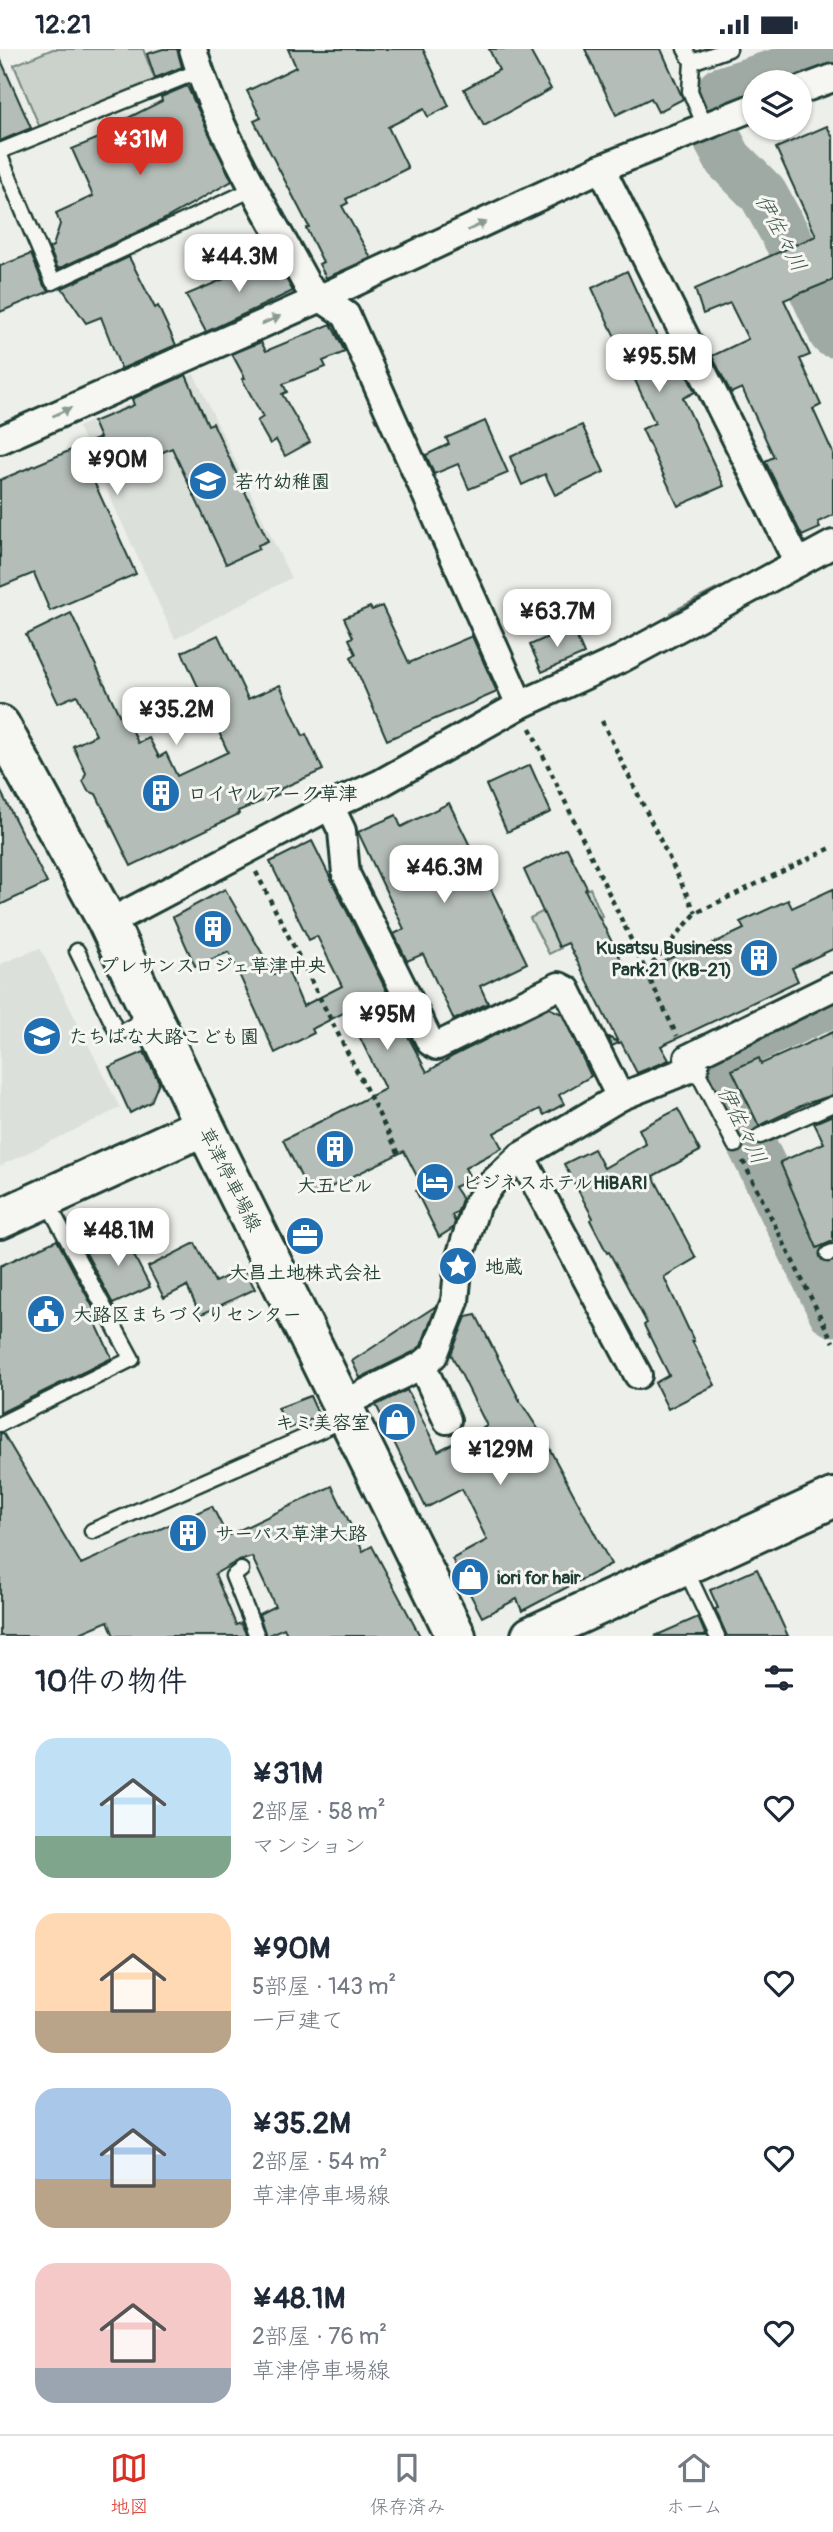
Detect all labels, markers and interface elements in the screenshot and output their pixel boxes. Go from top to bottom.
text: 12:21 [35,9,91,41]
map controls [742,70,812,140]
button: layers [742,70,812,140]
pin: ¥31M [99,117,181,177]
text: ¥31M [113,125,167,154]
water label: 伊佐々川 [749,190,812,277]
one-way arrow [467,220,488,231]
pin: ¥44.3M [182,235,296,294]
text: ¥44.3M [200,242,278,271]
one-way arrow [260,315,281,326]
pin: ¥95.5M [602,335,716,394]
text: ¥95.5M [622,342,696,371]
one-way arrow [52,406,73,417]
pin: ¥90M [76,437,158,497]
text: ¥90M [87,445,147,474]
school or university icon: 若竹幼稚園 [187,460,229,502]
place label: 若竹幼稚園 [235,470,330,494]
pin: ¥63.7M [500,589,614,649]
text: ¥63.7M [519,597,595,626]
pin: ¥35.2M [119,687,233,747]
text: ¥35.2M [138,695,214,724]
building icon: ロイヤルアーク草津 [140,772,182,814]
place label: ロイヤルアーク草津 [188,782,358,806]
pin: ¥46.3M [387,845,501,905]
text: ¥46.3M [405,853,483,882]
building icon: プレサンスロジェ草津中央 [192,908,234,950]
place label: Kusatsu Business Park 21 (KB-21) [596,936,733,982]
building icon: Kusatsu Business Park 21 (KB-21) [738,937,780,979]
place label: プレサンスロジェ草津中央 [100,954,326,978]
pin: ¥95M [346,993,428,1052]
text: ¥95M [359,1000,415,1029]
school or university icon: たちばな大路こども園 [21,1015,63,1057]
place label: たちばな大路こども園 [69,1025,259,1049]
water label: 伊佐々川 [711,1082,772,1169]
street label: 草津停車場線 [194,1123,267,1236]
building icon: 大五ビル [314,1128,356,1170]
hotel icon: ビジネスホテルHiBARI [414,1161,456,1203]
place label: ビジネスホテルHiBARI [462,1171,648,1195]
place label: 大五ビル [297,1174,373,1198]
pin: ¥48.1M [61,1209,175,1268]
office icon: 大昌土地株式会社 [284,1215,326,1257]
text: ¥48.1M [82,1216,154,1245]
place icon: 地蔵 [437,1245,479,1287]
place label: 地蔵 [485,1255,523,1279]
place label: 大昌土地株式会社 [229,1261,381,1285]
public building icon: 大路区まちづくりセンター [25,1293,67,1335]
place label: 大路区まちづくりセンター [73,1303,302,1327]
shop icon: キミ美容室 [376,1401,418,1443]
place label: キミ美容室 [275,1411,370,1435]
pin: ¥129M [451,1427,549,1487]
text: ¥129M [467,1435,533,1464]
building icon: サーパス草津大路 [167,1512,209,1554]
place label: サーパス草津大路 [215,1522,367,1546]
shop icon: iori for hair [449,1556,491,1598]
place label: iori for hair [497,1566,581,1590]
icon: filters [760,1659,798,1697]
text: 10件の物件 [35,1663,187,1700]
text: ¥31M [252,1755,323,1792]
icon: home [91,1766,175,1850]
icon: heart [760,1789,798,1827]
text: 2部屋 · 58 m² [252,1797,386,1826]
text: マンション [252,1831,366,1860]
text: ¥90M [252,1930,330,1967]
icon: home [91,1941,175,2025]
icon: heart [760,1964,798,2002]
text: 5部屋 · 143 m² [252,1972,396,2001]
text: 一戸建て [252,2006,344,2035]
text: ¥35.2M [252,2105,351,2142]
icon: home [91,2116,175,2200]
icon: heart [760,2139,798,2177]
text: 2部屋 · 54 m² [252,2147,387,2176]
text: 草津停車場線 [252,2181,390,2210]
text: ¥48.1M [252,2280,345,2317]
icon: home [91,2291,175,2375]
icon: heart [760,2314,798,2352]
text: 2部屋 · 76 m² [252,2322,387,2351]
text: 草津停車場線 [252,2356,390,2385]
tab: 地図 [110,2449,148,2519]
tab: 保存済み [369,2449,445,2519]
tab: ホーム [666,2449,723,2519]

